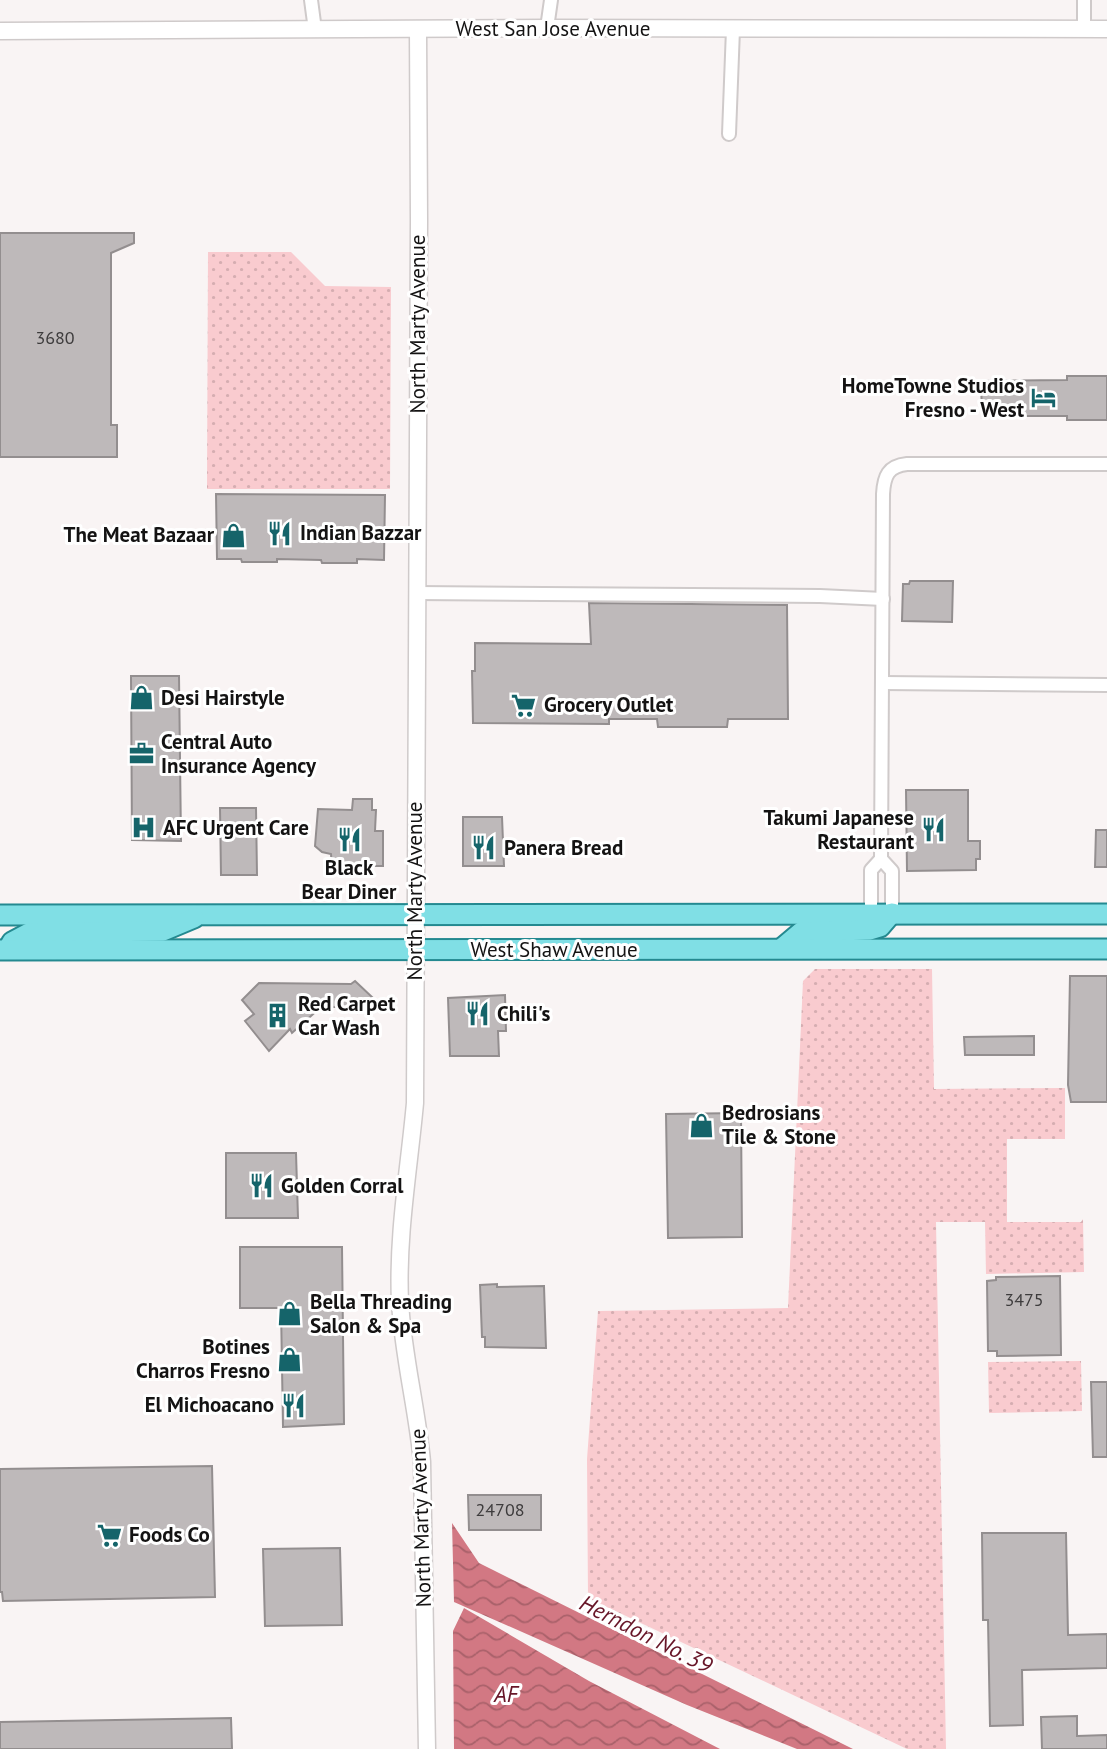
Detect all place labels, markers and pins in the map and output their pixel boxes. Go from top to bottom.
place label: HomeTowne Studios Fresno - West [842,372,1025,423]
hotel icon: HomeTowne Studios Fresno - West [1030,384,1058,412]
restaurant icon: Indian Bazzar [266,519,294,547]
place label: Indian Bazzar [300,519,422,546]
place label: The Meat Bazaar [63,521,215,548]
shop icon: The Meat Bazaar [220,521,248,549]
shop icon: Desi Hairstyle [127,684,155,712]
place label: Desi Hairstyle [161,684,285,711]
supermarket icon: Grocery Outlet [510,691,538,719]
place label: Grocery Outlet [544,691,674,718]
place label: Central Auto Insurance Agency [161,728,317,779]
office icon: Central Auto Insurance Agency [127,740,155,768]
place label: Takumi Japanese Restaurant [764,804,915,855]
hospital icon: AFC Urgent Care [129,814,157,842]
place label: AFC Urgent Care [163,814,309,841]
restaurant icon: Takumi Japanese Restaurant [920,816,948,844]
restaurant icon: Black Bear Diner [335,825,363,853]
restaurant icon: Panera Bread [470,834,498,862]
place label: Panera Bread [504,834,623,861]
place label: Black Bear Diner [302,854,397,905]
place label: Red Carpet Car Wash [298,990,396,1041]
restaurant icon: Chili's [463,1000,491,1028]
place label: Chili's [497,1000,550,1027]
building icon: Red Carpet Car Wash [264,1002,292,1030]
place label: Bedrosians Tile & Stone [722,1099,836,1150]
shop icon: Bedrosians Tile & Stone [688,1111,716,1139]
restaurant icon: Golden Corral [247,1172,275,1200]
place label: Golden Corral [281,1172,404,1199]
place label: Bella Threading Salon & Spa [310,1288,452,1339]
shop icon: Bella Threading Salon & Spa [276,1300,304,1328]
place label: Botines Charros Fresno [136,1333,270,1384]
shop icon: Botines Charros Fresno [276,1345,304,1373]
place label: El Michoacano [145,1391,274,1418]
restaurant icon: El Michoacano [280,1391,308,1419]
supermarket icon: Foods Co [95,1521,123,1549]
place label: Foods Co [129,1521,210,1548]

